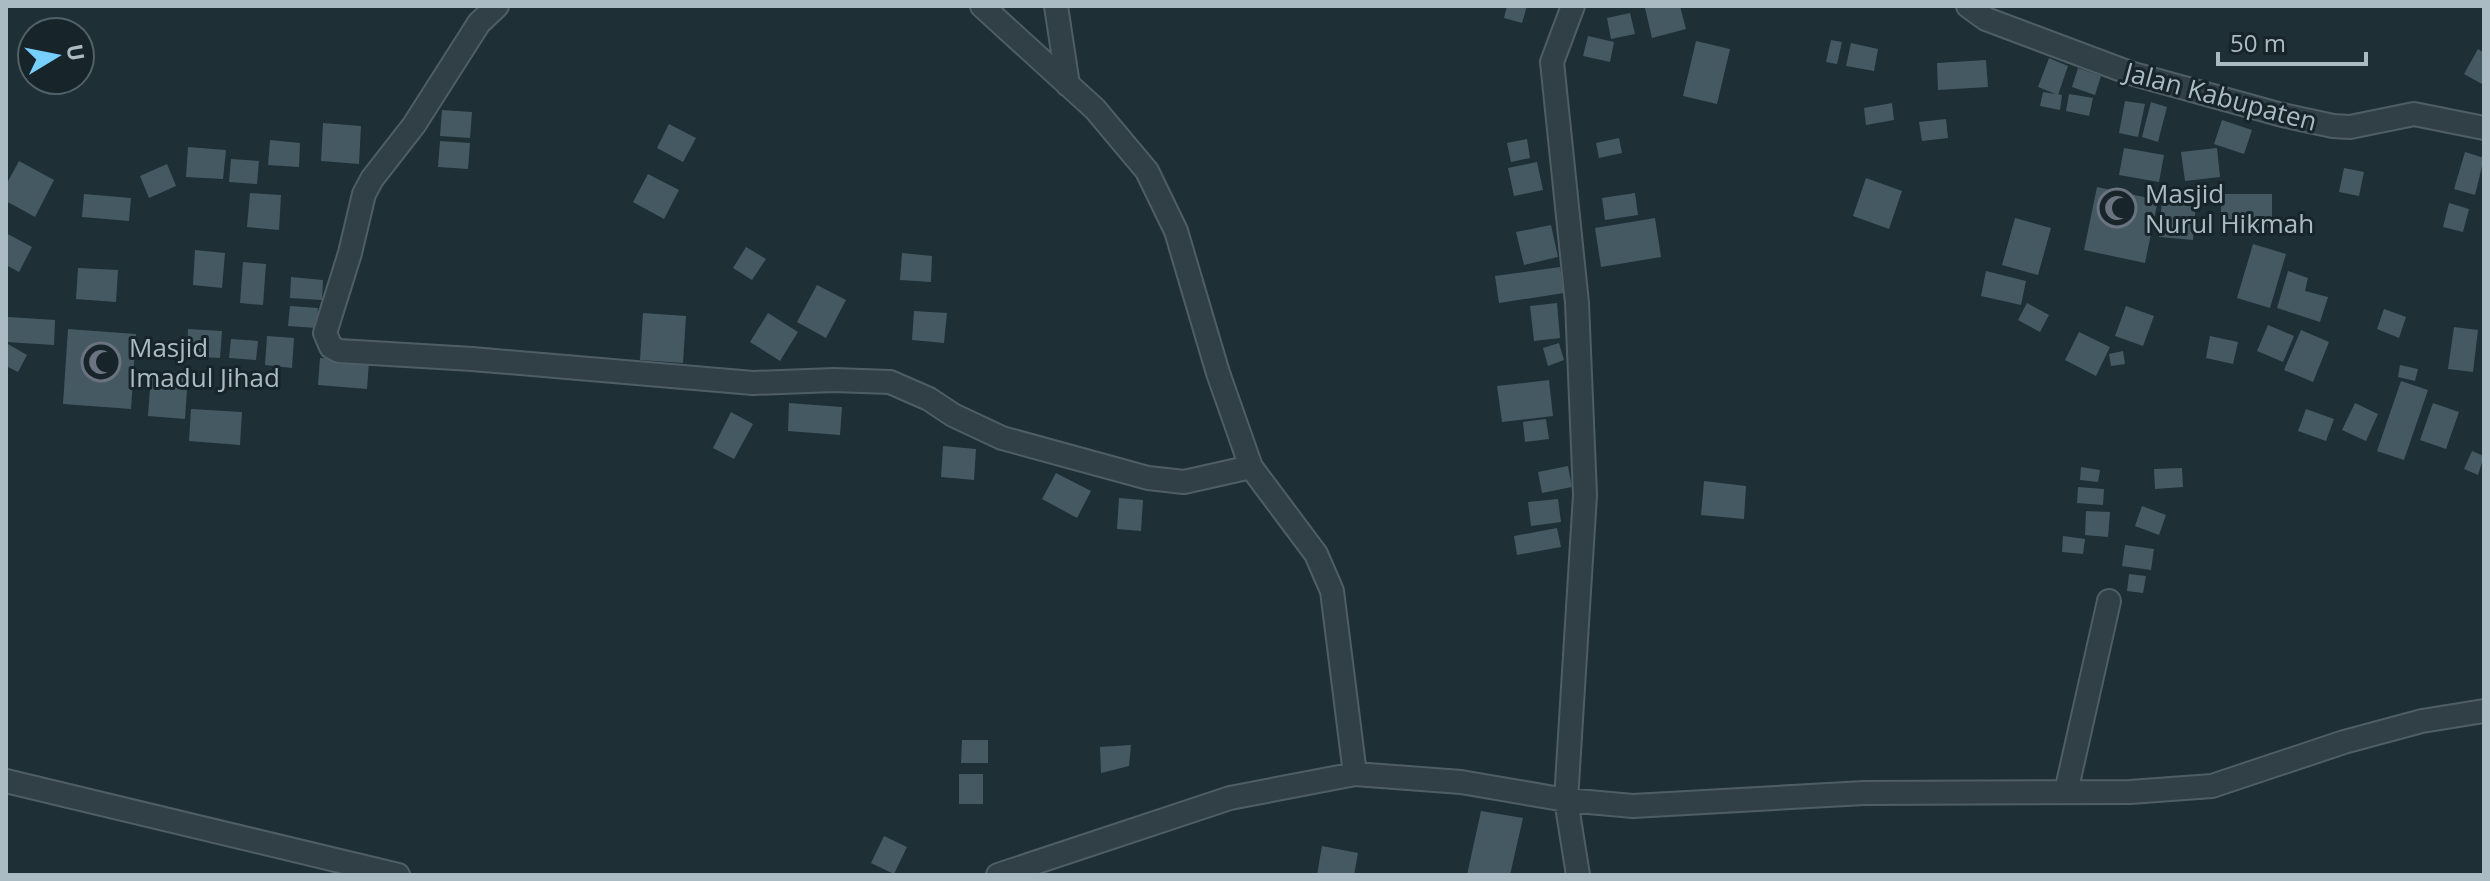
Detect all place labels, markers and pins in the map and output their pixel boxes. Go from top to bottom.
place label: Masjid Nurul Hikmah [2145,175,2314,241]
mosque icon: Masjid Nurul Hikmah [2096,187,2138,229]
place label: Masjid Imadul Jihad [129,329,280,395]
mosque icon: Masjid Imadul Jihad [80,341,122,383]

